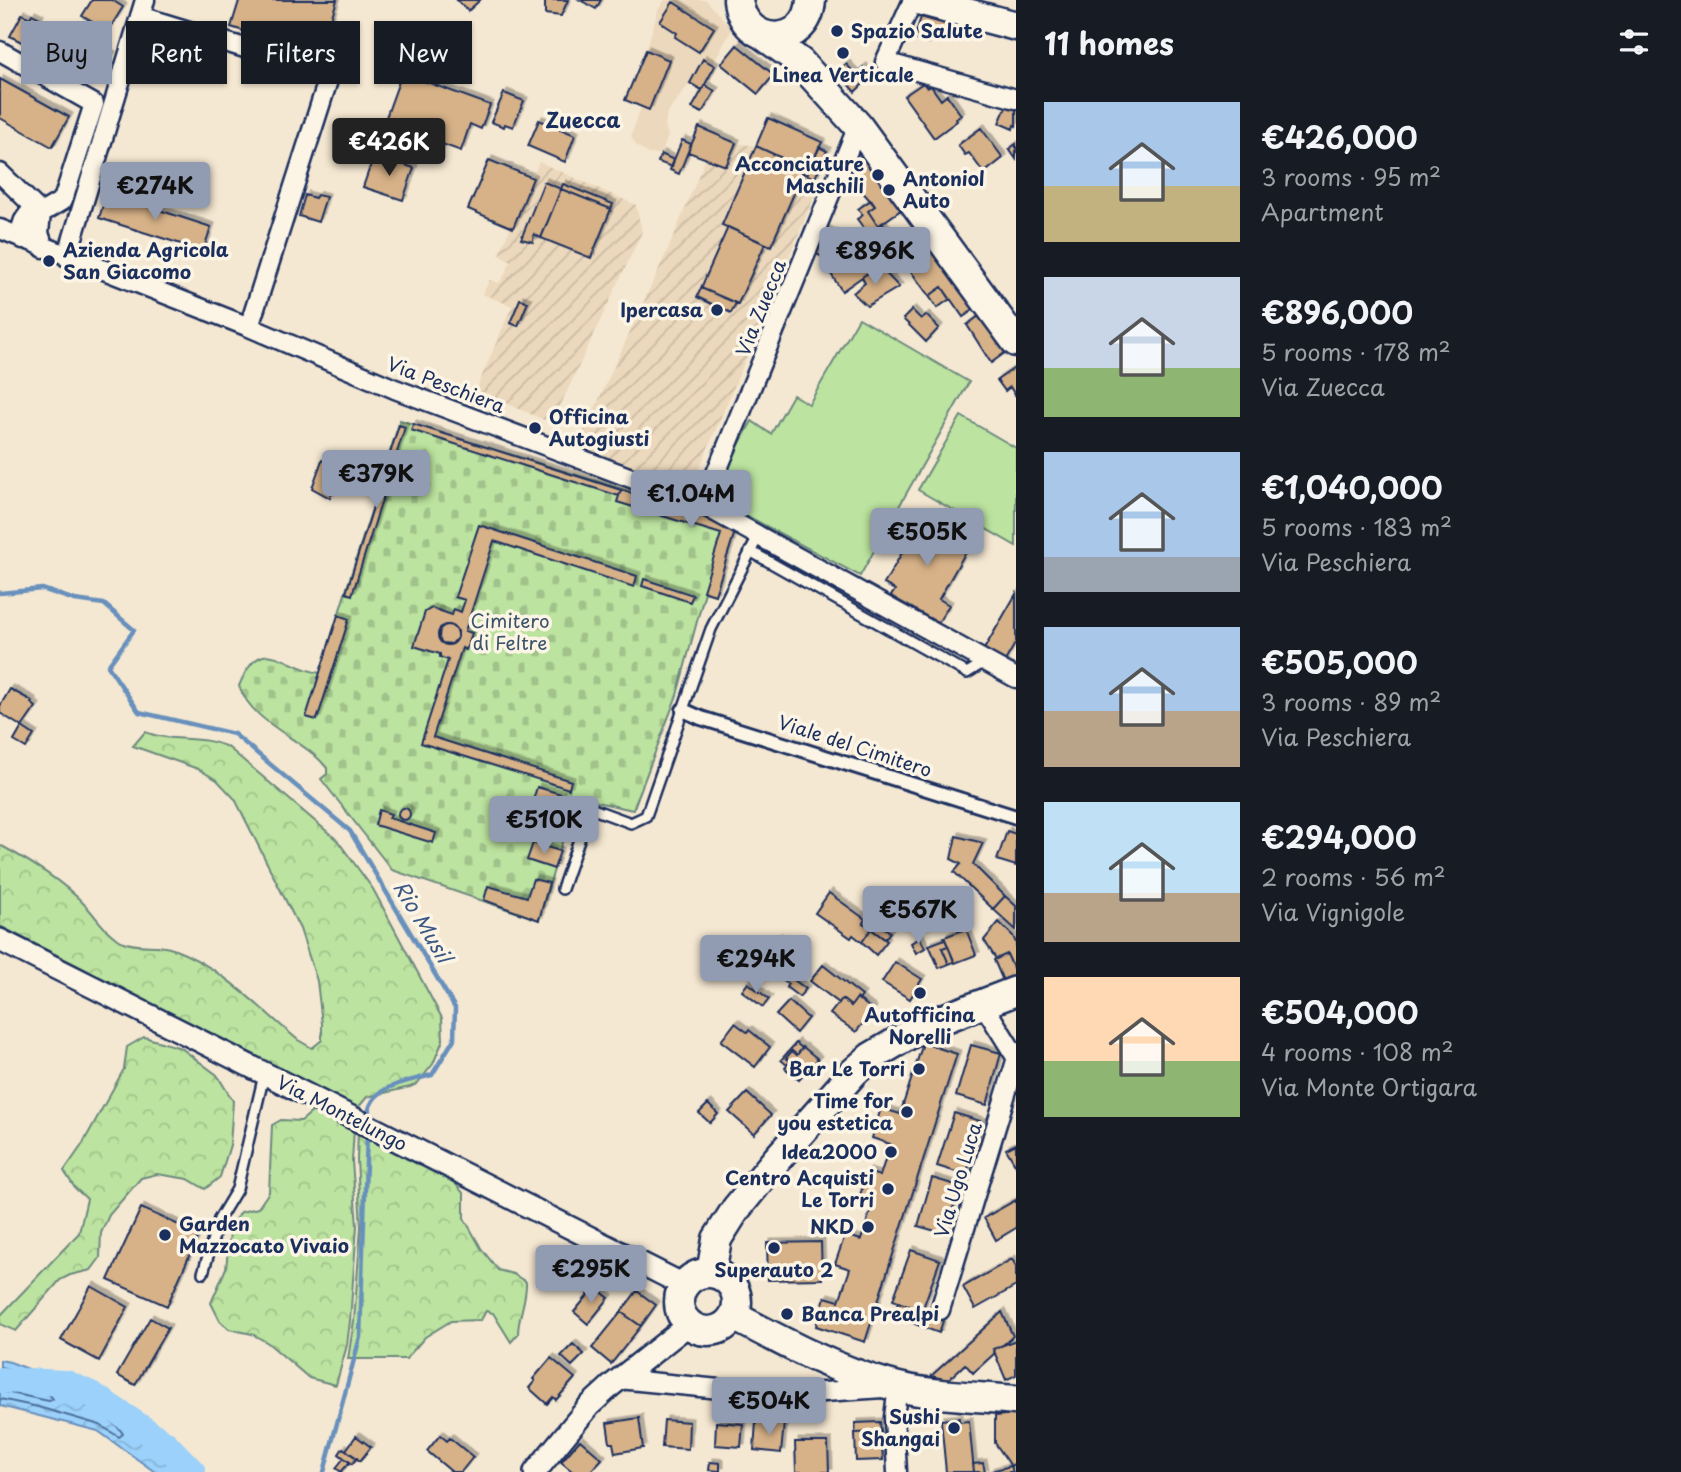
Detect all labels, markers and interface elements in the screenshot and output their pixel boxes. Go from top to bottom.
place label: Spazio Salute [851,16,983,44]
text: 11 homes [1044,20,1174,65]
chip: Buy [21,21,112,84]
chip: Rent [126,21,227,84]
chip: Filters [241,21,360,84]
chip: New [374,21,472,84]
marker: Spazio Salute [829,23,845,39]
icon: filters [1615,23,1653,61]
marker: Linea Verticale [835,45,851,61]
place label: Linea Verticale [772,60,914,88]
district label: Zuecca [546,103,620,135]
text: €426,000 [1261,114,1418,159]
pin: €426K [340,118,438,178]
text: €426K [348,123,430,158]
icon: home [1100,130,1184,214]
place label: Acconciature Maschili [735,149,864,199]
text: 3 rooms · 95 m² [1261,159,1441,194]
pin: €274K [106,162,204,222]
place label: Antoniol Auto [903,164,985,214]
text: €274K [116,167,194,202]
marker: Acconciature Maschili [870,167,886,183]
marker: Antoniol Auto [881,182,897,198]
text: Apartment [1261,194,1384,229]
pin: €896K [826,228,924,287]
text: €896K [835,232,915,267]
place label: Azienda Agricola San Giacomo [62,235,229,285]
marker: Azienda Agricola San Giacomo [41,253,57,269]
street label: Via Zuecca [728,254,792,360]
text: €896,000 [1261,289,1413,334]
place label: Ipercasa [620,295,703,323]
marker: Ipercasa [709,302,725,318]
icon: home [1100,305,1184,389]
text: 5 rooms · 178 m² [1261,334,1451,369]
street label: Via Peschiera [383,349,510,419]
text: Via Zuecca [1261,369,1385,404]
place label: Officina Autogiusti [549,402,649,452]
marker: Officina Autogiusti [527,420,543,436]
pin: €379K [327,450,425,510]
text: €379K [338,455,414,490]
text: €1,040,000 [1261,464,1443,509]
pin: €1.04M [634,470,748,530]
text: €1.04M [647,475,735,510]
icon: home [1100,480,1184,564]
pin: €505K [878,508,976,568]
text: 5 rooms · 183 m² [1261,509,1452,544]
text: €505K [887,513,967,548]
text: Via Peschiera [1261,544,1411,579]
park label: Cimitero di Feltre [470,606,550,656]
text: €505,000 [1261,639,1418,684]
icon: home [1100,655,1184,739]
text: 3 rooms · 89 m² [1261,684,1441,719]
street label: Viale del Cimitero [775,707,936,783]
text: Via Peschiera [1261,719,1411,754]
pin: €510K [495,796,593,856]
text: €510K [505,801,583,836]
text: €294,000 [1261,814,1417,859]
icon: home [1100,830,1184,914]
text: 2 rooms · 56 m² [1261,859,1446,894]
water label: Rio Musil [387,874,462,971]
pin: €567K [869,886,967,946]
text: €567K [879,891,957,926]
text: Via Vignigole [1261,894,1405,929]
pin: €294K [707,936,805,995]
text: €294K [716,940,796,975]
marker: Autofficina Norelli [912,985,928,1001]
text: €504,000 [1261,989,1418,1034]
place label: Autofficina Norelli [864,1000,976,1050]
icon: home [1100,1005,1184,1089]
text: 4 rooms · 108 m² [1261,1034,1454,1069]
place label: Bar Le Torri [789,1054,905,1082]
marker: Bar Le Torri [911,1061,927,1077]
street label: Via Montelungo [272,1067,413,1157]
text: Via Monte Ortigara [1261,1069,1477,1104]
place label: Time for you estetica [777,1086,893,1136]
marker: Time for you estetica [899,1104,915,1120]
street label: Via Ugo Luca [926,1118,988,1241]
place label: Idea2000 [781,1137,877,1165]
marker: Idea2000 [883,1144,899,1160]
place label: Centro Acquisti Le Torri [725,1163,874,1213]
marker: Centro Acquisti Le Torri [880,1181,896,1197]
place label: Garden Mazzocato Vivaio [179,1209,349,1259]
place label: NKD [810,1212,854,1240]
marker: NKD [860,1219,876,1235]
marker: Garden Mazzocato Vivaio [157,1227,173,1243]
marker: Superauto 2 [766,1240,782,1256]
pin: €295K [542,1246,640,1305]
text: €295K [552,1250,630,1285]
place label: Superauto 2 [715,1255,833,1283]
place label: Banca Prealpi [801,1299,939,1327]
marker: Banca Prealpi [779,1306,795,1322]
pin: €504K [720,1378,818,1437]
text: €504K [728,1382,810,1417]
place label: Sushi Shangai [861,1402,940,1452]
marker: Sushi Shangai [946,1420,962,1436]

